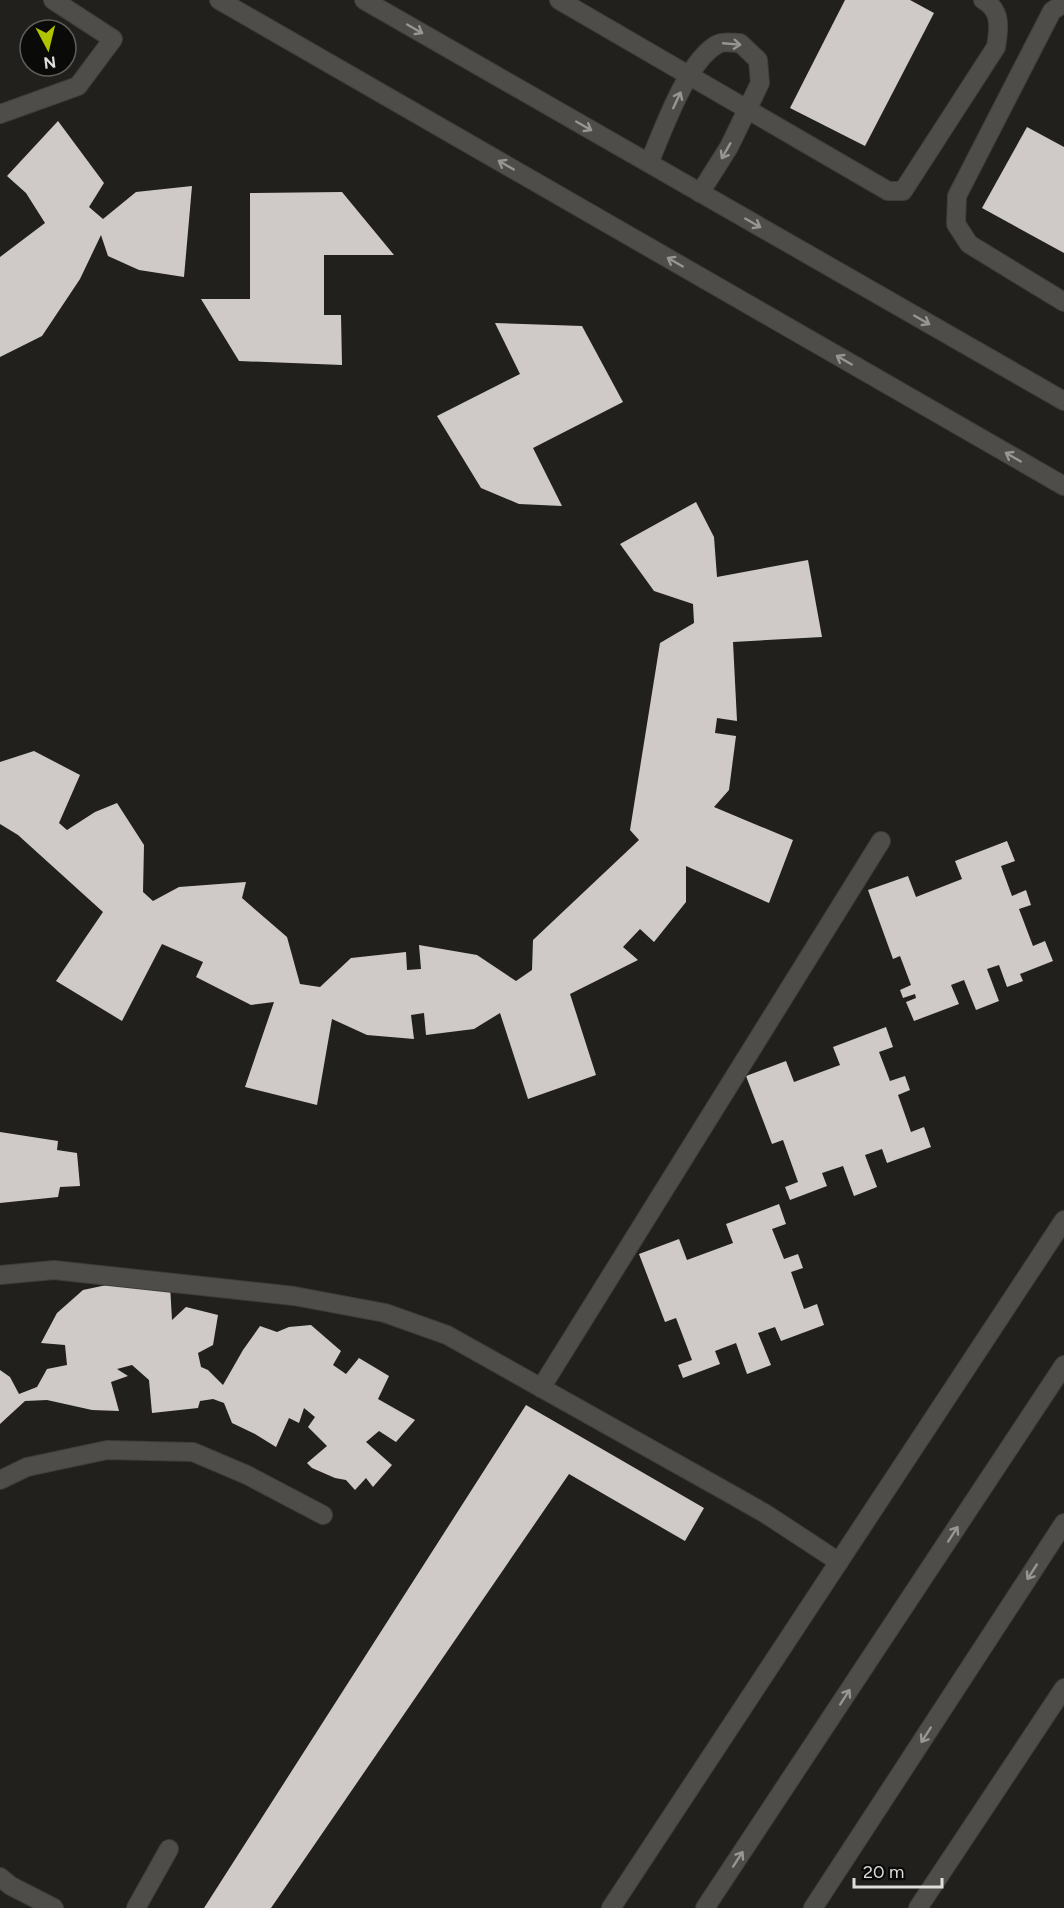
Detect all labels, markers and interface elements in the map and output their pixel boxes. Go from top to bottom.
north arrow [18,18,78,78]
one-way arrow [405,24,423,35]
one-way arrow [722,39,741,50]
text: N [42,52,57,73]
one-way arrow [672,91,683,109]
one-way arrow [575,120,592,132]
one-way arrow [719,142,731,159]
one-way arrow [498,159,516,170]
one-way arrow [744,217,761,229]
one-way arrow [667,256,684,268]
one-way arrow [913,314,930,326]
one-way arrow [836,353,853,365]
one-way arrow [1005,451,1022,463]
one-way arrow [947,1526,959,1543]
one-way arrow [1026,1563,1038,1579]
one-way arrow [839,1689,851,1705]
one-way arrow [919,1726,931,1743]
one-way arrow [732,1851,744,1868]
scale bar [854,1851,942,1889]
text: 20 m [863,1861,904,1883]

